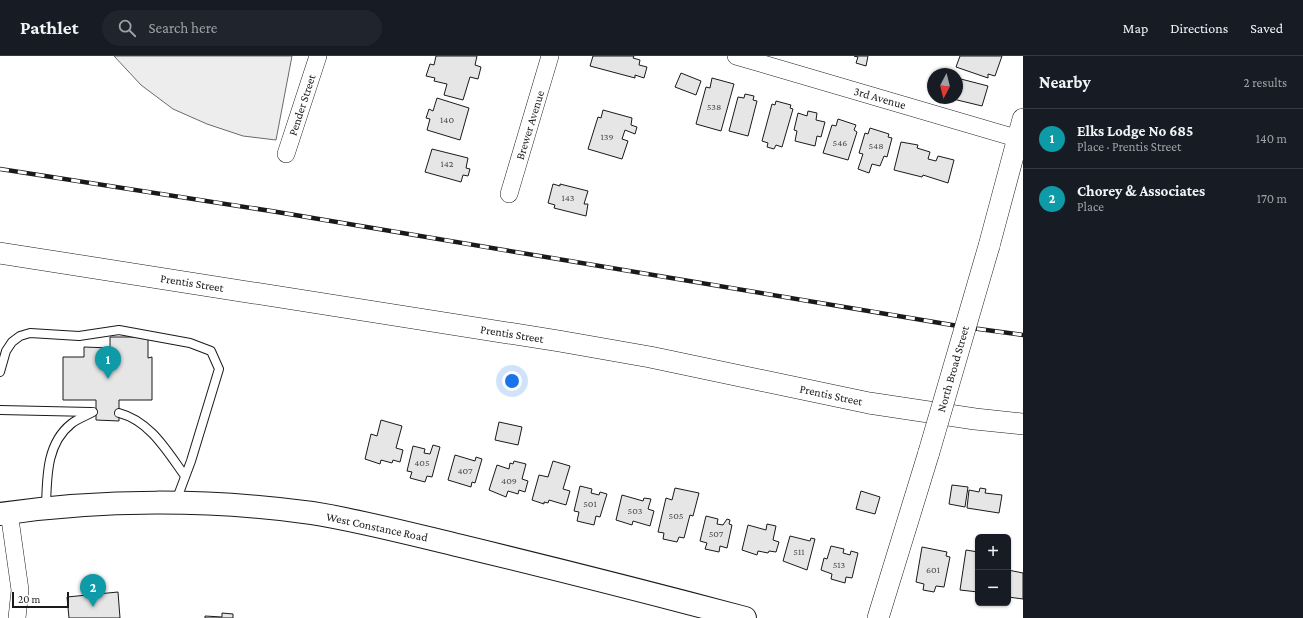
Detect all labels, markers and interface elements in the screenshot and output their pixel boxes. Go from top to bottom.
search box [102,10,382,46]
text: Pathlet [20,17,78,38]
icon: search [116,17,138,39]
text: Search here [148,20,217,36]
text: Map [1123,20,1148,36]
text: Directions [1170,20,1228,36]
text: Saved [1250,20,1283,36]
north arrow [927,68,963,104]
street label: Pender Street [285,72,319,137]
text: Nearby [1039,73,1091,92]
text: 2 results [1244,75,1287,90]
street label: 3rd Avenue [852,84,908,112]
street label: Brewer Avenue [513,89,547,161]
house number: 538 [707,101,721,112]
house number: 140 [440,114,454,125]
text: Elks Lodge No 685 [1077,123,1193,139]
house number: 139 [600,131,614,142]
text: 1 [1050,131,1054,146]
text: 140 m [1256,131,1287,146]
house number: 546 [833,137,847,148]
text: Place · Prentis Street [1077,139,1181,154]
house number: 548 [868,140,884,151]
house number: 142 [440,158,454,169]
text: Chorey & Associates [1077,183,1205,199]
text: 2 [1049,191,1055,206]
text: 170 m [1257,191,1287,206]
house number: 143 [561,192,575,203]
text: Place [1077,199,1104,214]
street label: Prentis Street [159,271,226,295]
street label: Prentis Street [479,322,546,346]
street label: North Broad Street [934,323,972,414]
pin: 1 [95,346,121,379]
your location [502,371,522,391]
street label: Prentis Street [798,382,865,409]
house number: 405 [414,457,430,468]
house number: 407 [457,465,473,476]
house number: 409 [501,475,517,486]
house number: 501 [583,498,597,509]
house number: 503 [627,505,643,516]
street label: West Constance Road [325,509,430,545]
house number: 505 [668,510,684,521]
house number: 507 [709,528,724,539]
map controls [975,534,1011,606]
button: + [975,534,1011,570]
house number: 511 [793,546,805,557]
house number: 513 [833,559,846,570]
house number: 601 [926,564,940,575]
button: − [975,570,1011,606]
pin: 2 [80,574,106,607]
scale bar [12,590,69,609]
text: 20 m [18,593,40,605]

